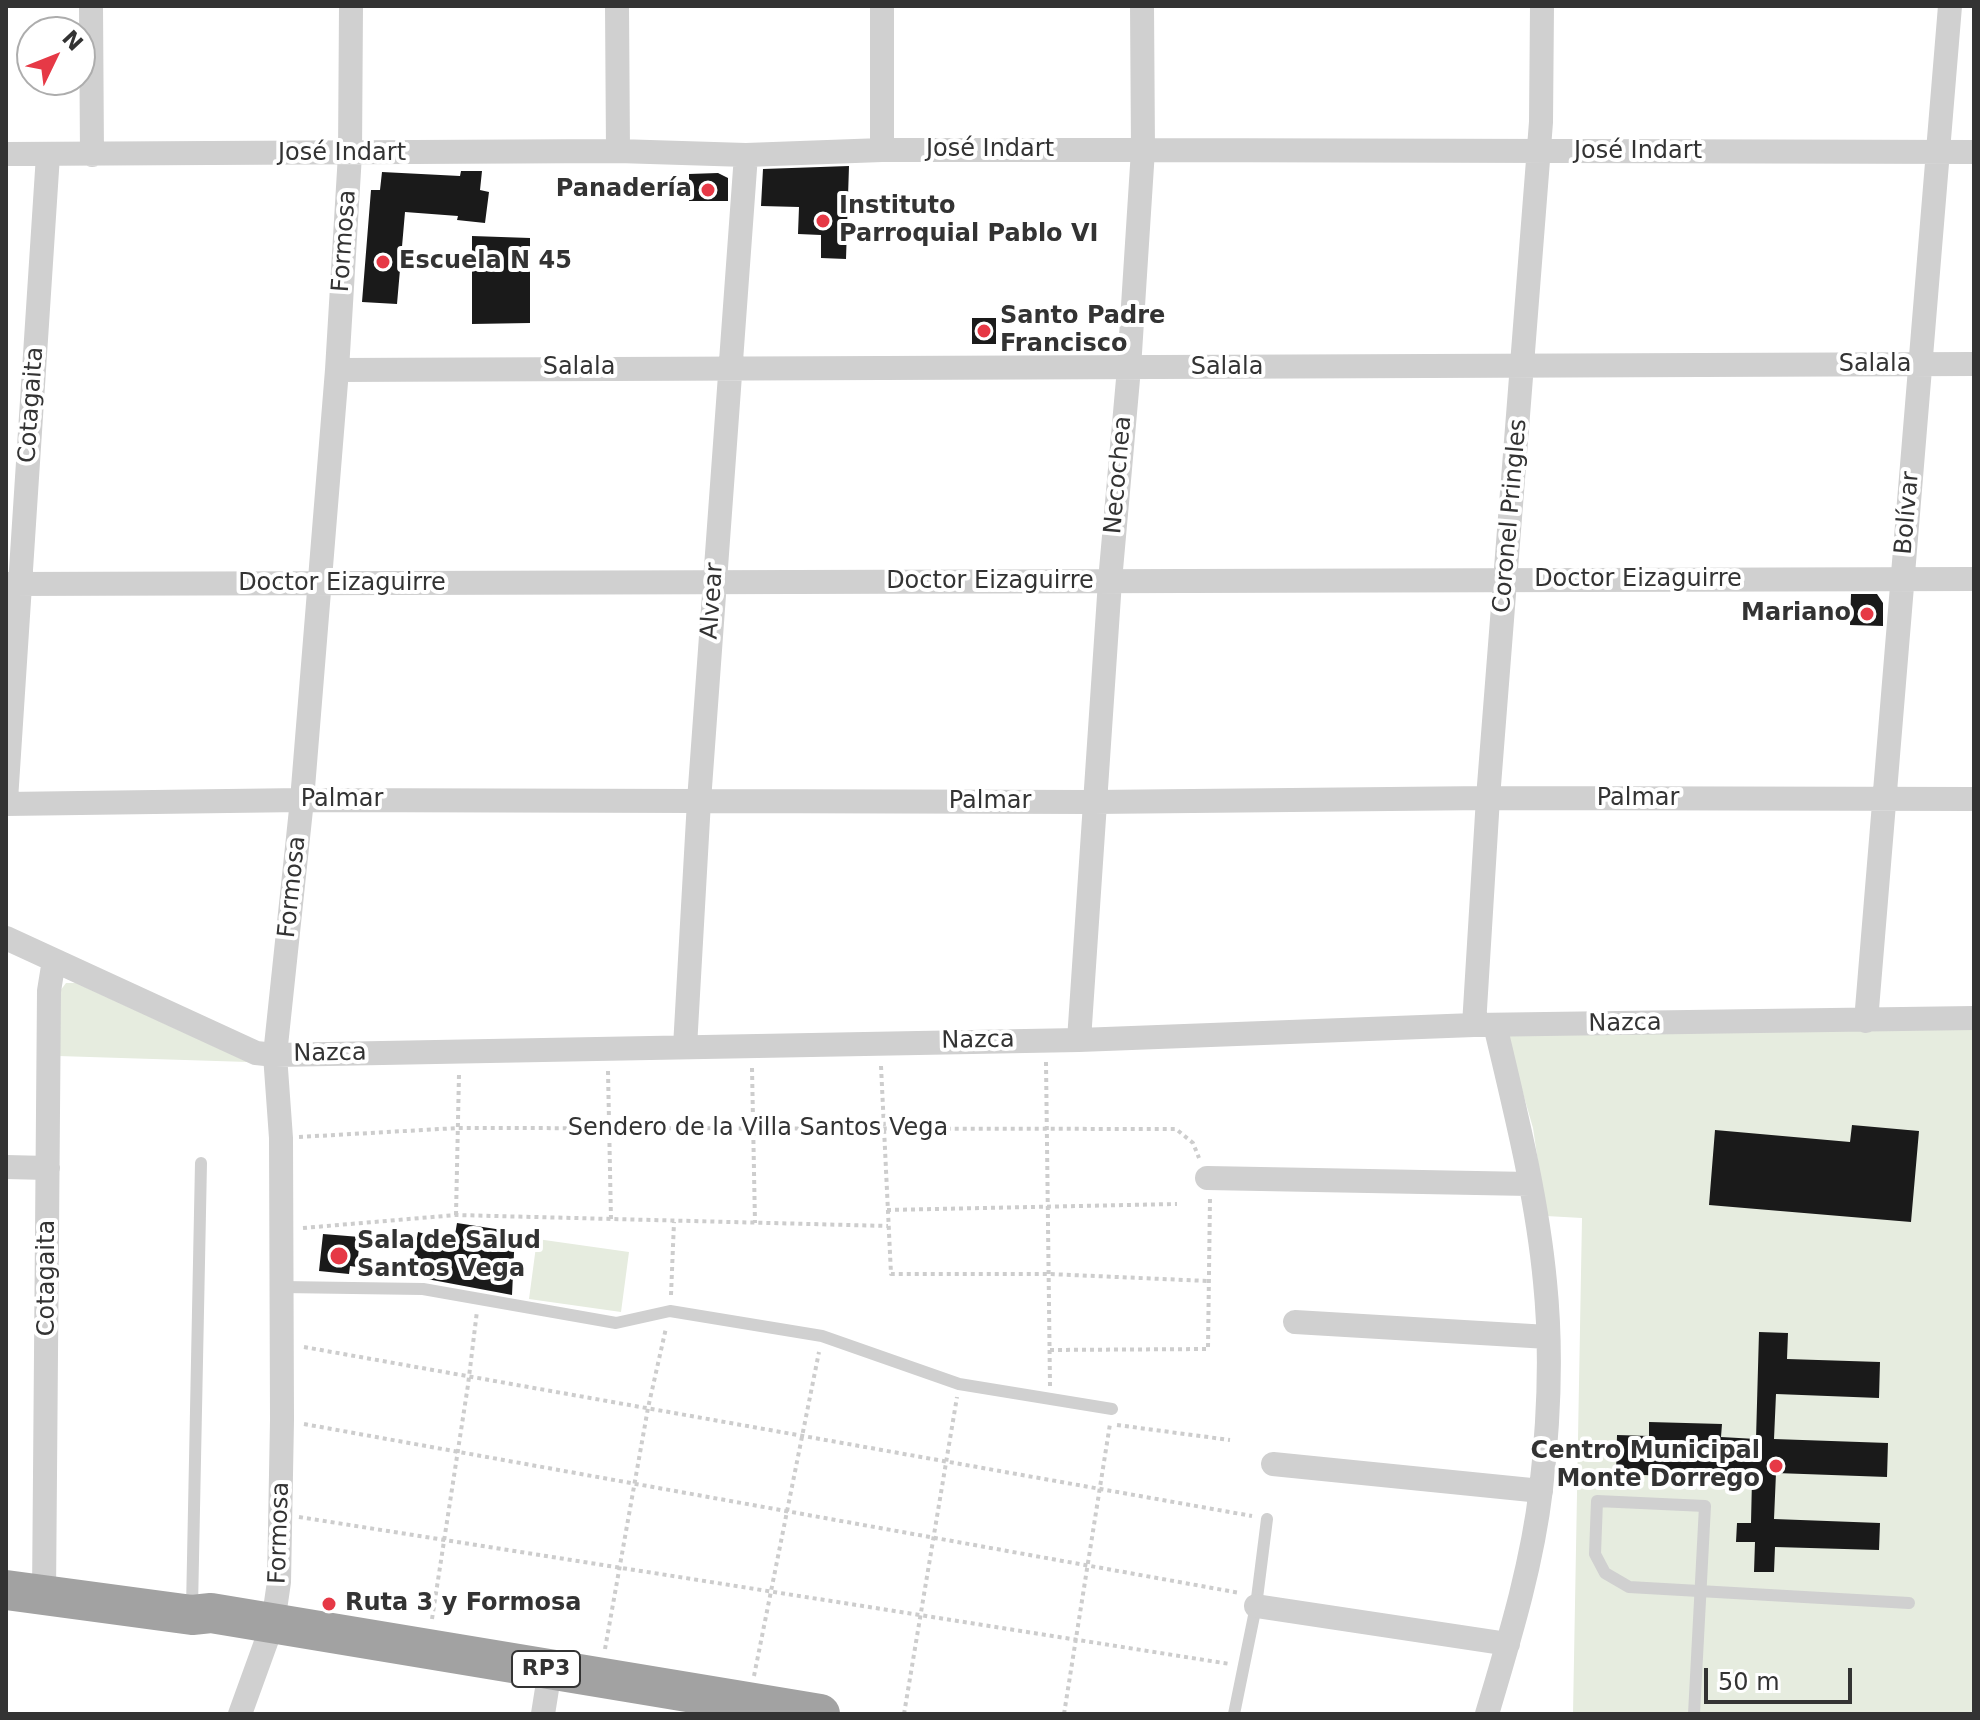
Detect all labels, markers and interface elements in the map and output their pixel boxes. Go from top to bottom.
north arrow [16,16,96,96]
text: N [57,25,88,56]
street label: José Indart [926,136,1054,164]
street label: José Indart [1574,138,1702,166]
street label: José Indart [278,140,406,168]
place label: Panadería [556,176,692,204]
marker: Panadería [699,181,717,199]
street label: Formosa [327,189,363,293]
place label: Instituto Parroquial Pablo VI [839,193,1098,249]
marker: Instituto Parroquial Pablo VI [814,212,832,230]
place label: Escuela N 45 [399,248,572,276]
marker: Escuela N 45 [374,253,392,271]
place label: Santo Padre Francisco [1000,303,1165,359]
marker: Santo Padre Francisco [975,322,993,340]
street label: Cotagaita [14,346,50,464]
street label: Salala [1839,351,1911,379]
street label: Salala [543,354,615,382]
street label: Salala [1191,354,1263,382]
street label: Necochea [1099,415,1139,535]
street label: Coronel Pringles [1488,418,1534,614]
street label: Bolívar [1890,470,1926,556]
street label: Alvear [696,562,730,640]
street label: Doctor Eizaguirre [1534,566,1742,594]
street label: Doctor Eizaguirre [886,568,1094,596]
street label: Doctor Eizaguirre [238,570,446,598]
place label: Mariano [1741,600,1851,628]
marker: Mariano [1858,605,1876,623]
street label: Palmar [1597,785,1679,813]
street label: Palmar [301,786,383,814]
street label: Palmar [949,788,1031,816]
street label: Formosa [273,835,313,939]
street label: Nazca [1588,1009,1662,1039]
street label: Nazca [941,1026,1015,1056]
street label: Nazca [293,1039,367,1069]
street label: Sendero de la Villa Santos Vega [568,1115,948,1143]
street label: Cotagaita [34,1220,62,1336]
place label: Sala de Salud Santos Vega [357,1228,541,1284]
marker: Sala de Salud Santos Vega [328,1245,350,1267]
place label: Centro Municipal Monte Dorrego [1531,1438,1760,1494]
marker: Centro Municipal Monte Dorrego [1767,1457,1785,1475]
street label: Formosa [264,1481,296,1585]
place label: Ruta 3 y Formosa [345,1590,581,1618]
marker: Ruta 3 y Formosa [320,1595,338,1613]
road number: RP3 [512,1651,580,1687]
scale bar [1708,1652,1856,1702]
text: 50 m [1718,1668,1780,1696]

